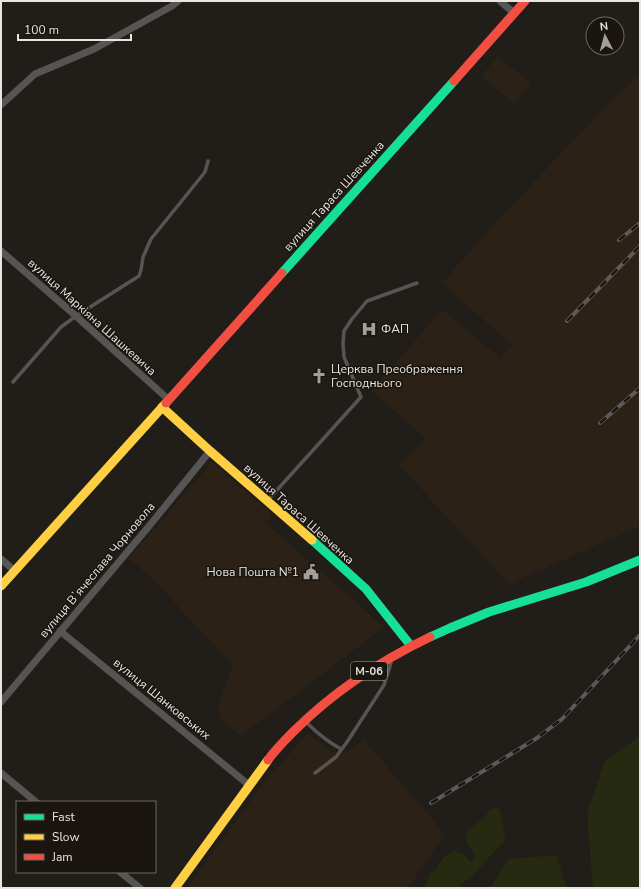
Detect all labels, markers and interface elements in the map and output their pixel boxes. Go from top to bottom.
scale bar [18,16,131,42]
north arrow [585,16,625,56]
text: N [599,19,609,34]
text: 100 m [24,22,59,38]
street label: вулиця Тараса Шевченка [280,137,388,255]
street label: вулиця Маркіяна Шашкевича [24,255,160,379]
hospital icon: ФАП [360,320,378,338]
place label: ФАП [381,321,409,337]
place label: Церква Преображення Господнього [331,361,463,391]
church icon: Церква Преображення Господнього [310,367,328,385]
street label: вулиця Тараса Шевченка [240,460,358,568]
street label: вулиця Вʼячеслава Чорновола [35,499,159,641]
public building icon: Нова Пошта №1 [302,563,320,581]
place label: Нова Пошта №1 [206,564,299,580]
street label: вулиця Шанковських [110,655,214,744]
road number: М-06 [351,662,387,680]
legend [16,801,156,873]
text: Fast [52,809,75,825]
text: Slow [52,829,80,845]
text: Jam [51,849,73,865]

